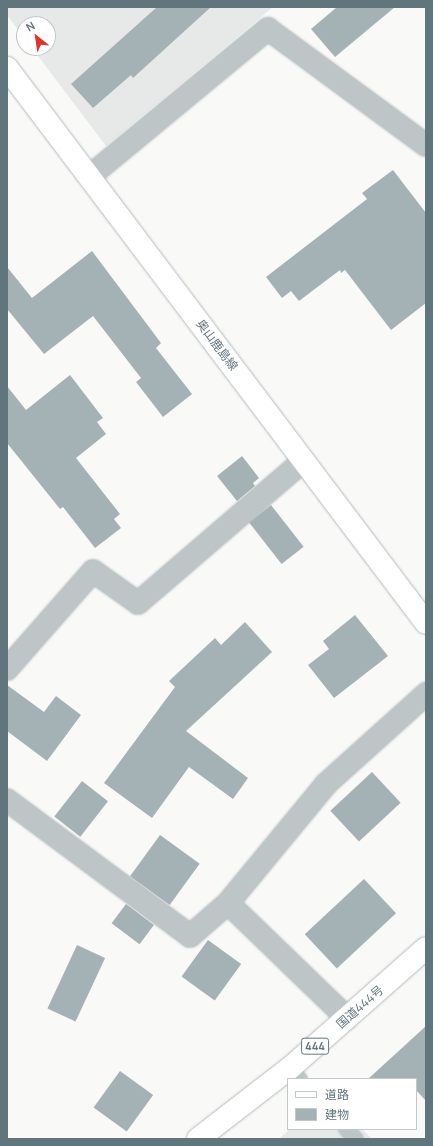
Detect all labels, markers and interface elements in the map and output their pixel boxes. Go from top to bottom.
north arrow [16,16,56,56]
text: N [23,18,37,35]
street label: 奥山鹿島線 [193,317,241,373]
street label: 国道444号 [334,983,386,1031]
road number: 444 [301,1037,329,1055]
legend [287,1078,417,1130]
text: 道路 [325,1086,349,1103]
text: 建物 [325,1106,349,1123]

